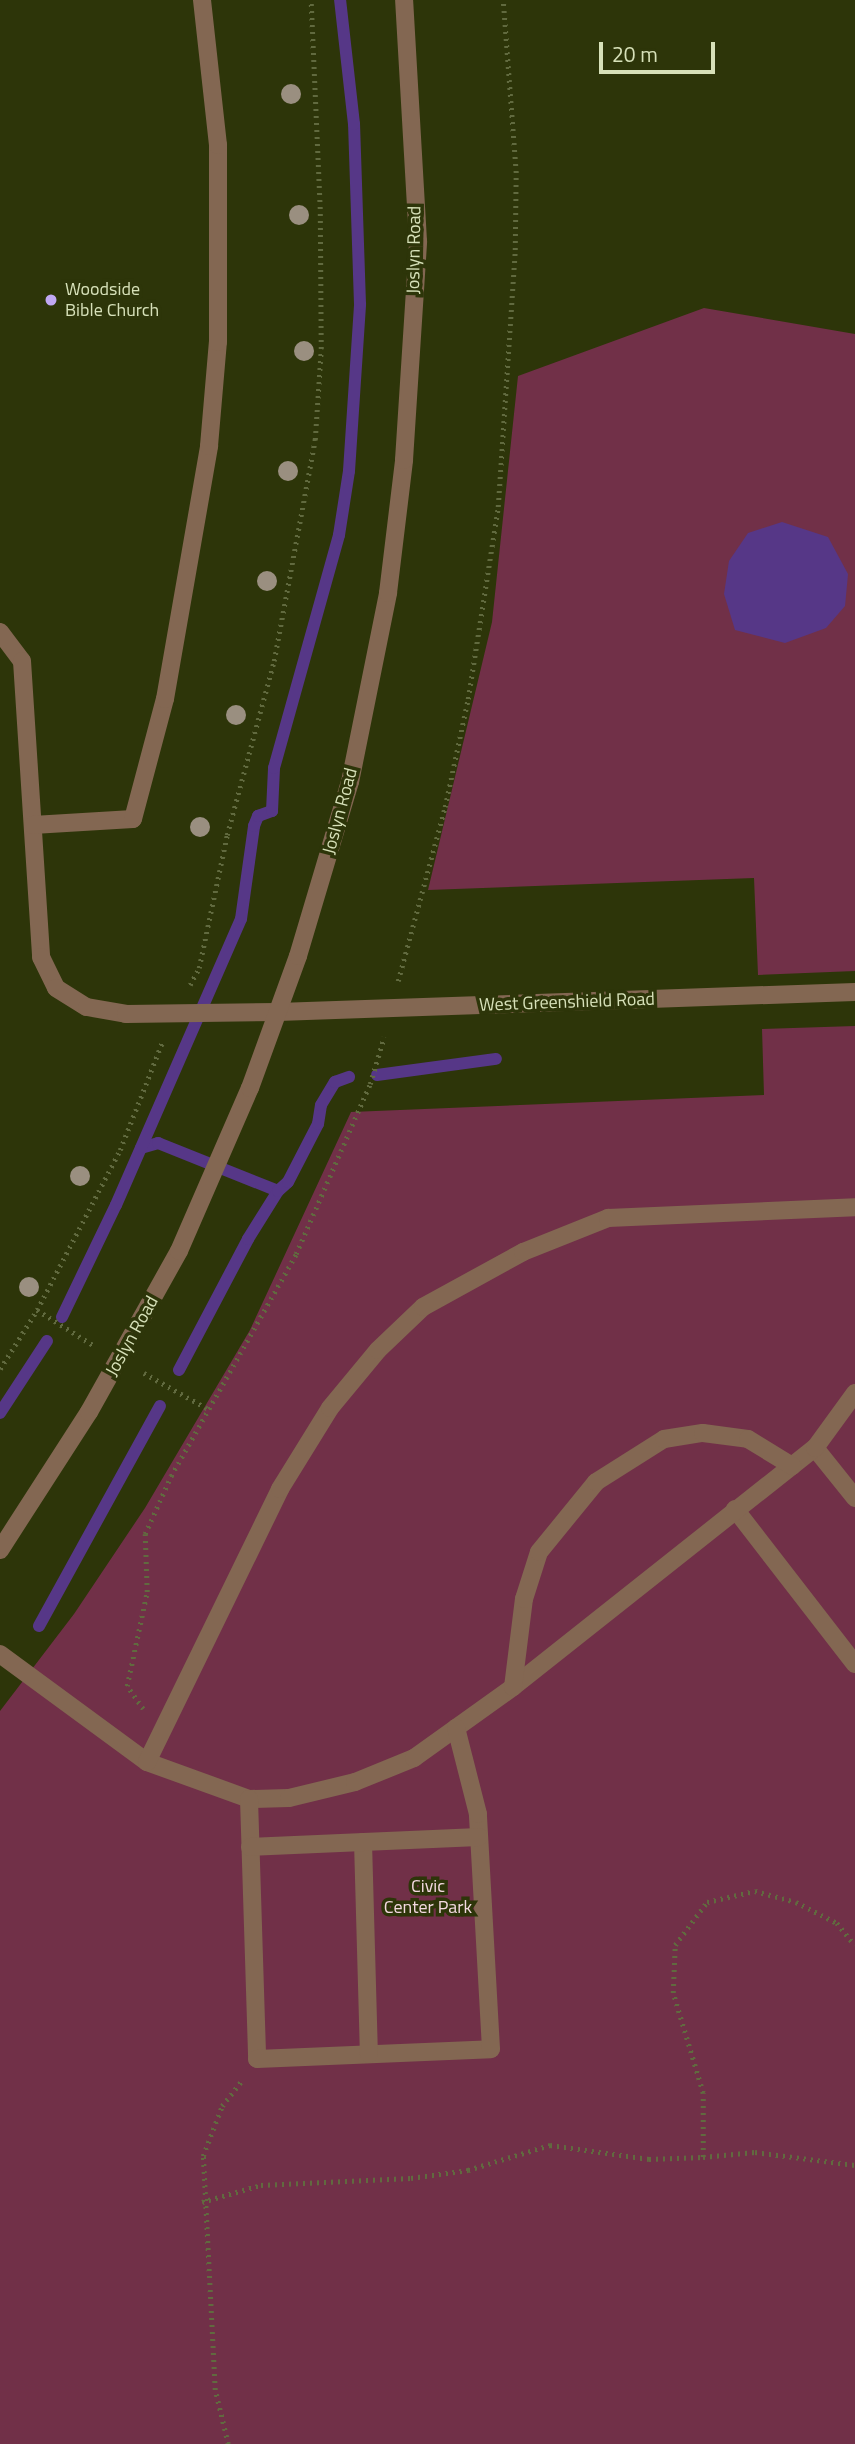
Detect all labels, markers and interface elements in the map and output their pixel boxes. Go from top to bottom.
scale bar [603,28,718,72]
text: 20 m [612,38,658,70]
street label: Joslyn Road [402,206,426,294]
place label: Woodside Bible Church [65,279,159,322]
marker: Woodside Bible Church [43,292,59,308]
street label: Joslyn Road [318,765,362,857]
street label: West Greenshield Road [479,988,655,1016]
street label: Joslyn Road [101,1292,163,1380]
park label: Civic Center Park [384,1876,472,1918]

